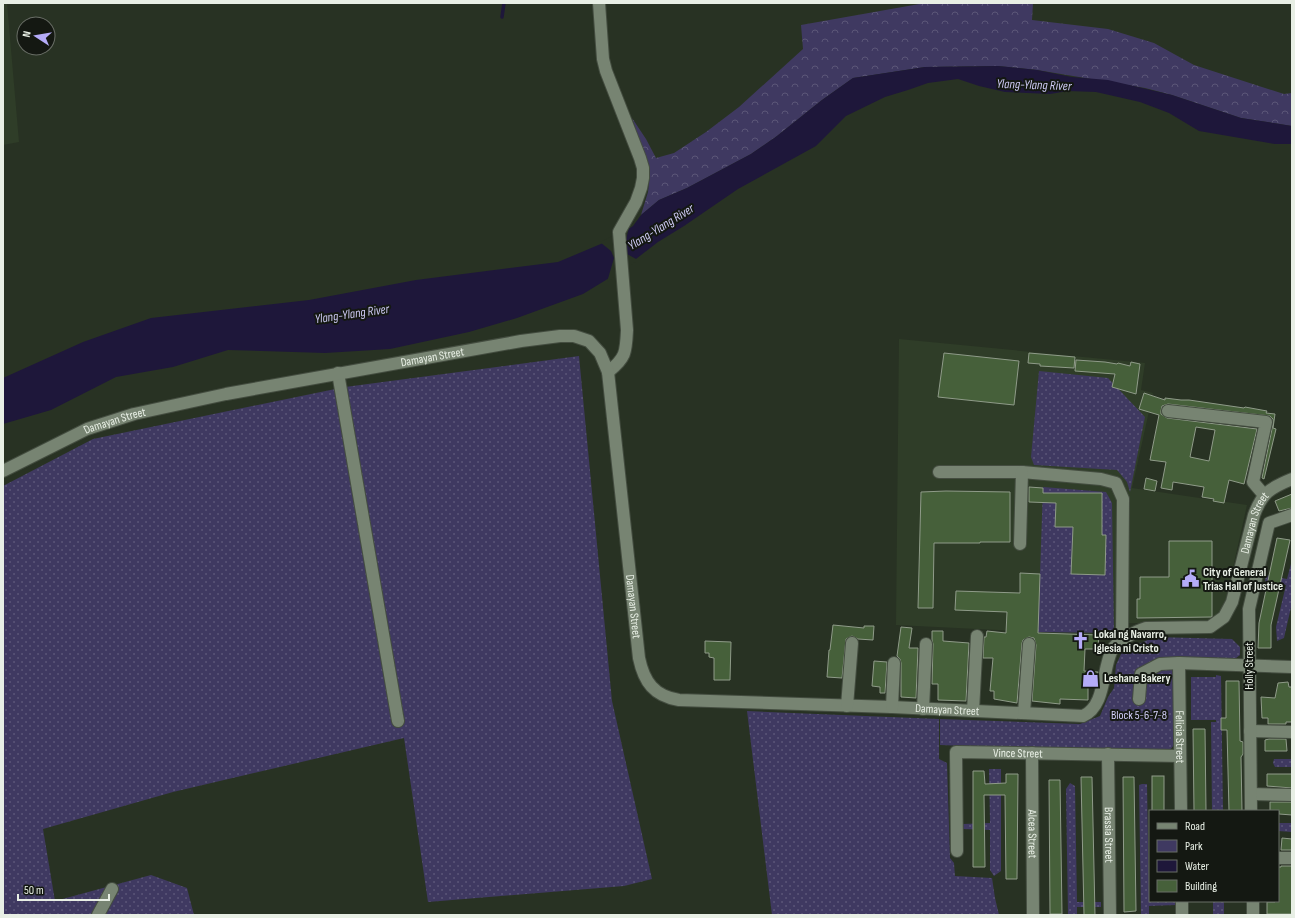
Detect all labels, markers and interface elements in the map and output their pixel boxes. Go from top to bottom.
north arrow [16,16,56,56]
text: N [20,30,34,38]
water label: Ylang-Ylang River [996,76,1073,94]
water label: Ylang-Ylang River [625,200,698,254]
water label: Ylang-Ylang River [314,301,392,327]
street label: Damayan Street [399,344,466,370]
street label: Damayan Street [81,404,148,437]
street label: Damayan Street [1237,488,1272,555]
place label: City of General Trias Hall of Justice [1203,565,1283,594]
public building icon: City of General Trias Hall of Justice [1180,569,1200,589]
street label: Damayan Street [622,574,644,640]
place label: Lokal ng Navarro, Iglesia ni Cristo [1094,627,1167,656]
church icon: Lokal ng Navarro, Iglesia ni Cristo [1071,631,1091,651]
street label: Holly Street [1242,642,1257,690]
shop icon: Leshane Bakery [1081,668,1101,688]
place label: Leshane Bakery [1104,671,1170,686]
street label: Damayan Street [915,701,980,719]
park label: Block 5-6-7-8 [1111,708,1167,723]
street label: Felicia Street [1172,710,1188,764]
street label: Vince Street [993,745,1043,761]
street label: Brassia Street [1101,807,1117,863]
street label: Alcea Street [1025,808,1040,859]
legend [1149,810,1279,902]
text: Road [1185,819,1205,834]
text: Park [1185,839,1203,854]
text: Water [1185,859,1209,874]
scale bar [18,876,109,902]
text: Building [1185,879,1217,894]
text: 50 m [24,883,44,898]

